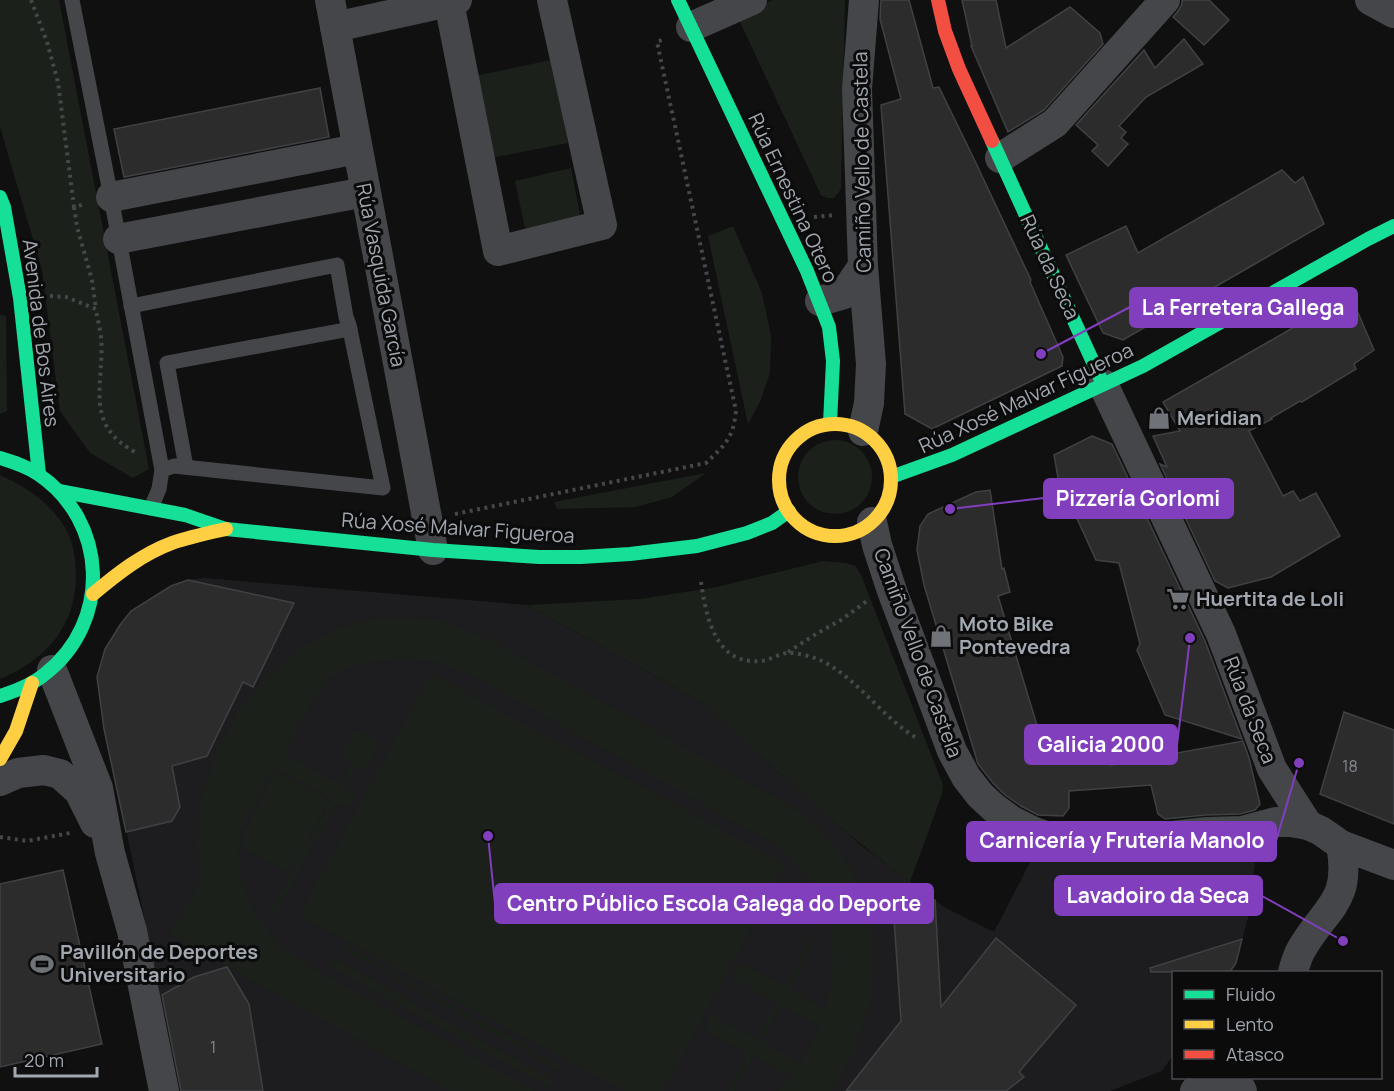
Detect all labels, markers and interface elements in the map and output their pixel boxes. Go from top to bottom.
street label: Camiño Vello de Castela [846,51,877,273]
street label: Rúa Ernestina Otero [742,108,845,287]
street label: Rúa Vasquida García [350,181,413,369]
street label: Rúa da Seca [1014,210,1087,324]
street label: Avenida de Bos Aires [17,237,66,428]
callout: La Ferretera Gallega [1130,288,1357,327]
text: La Ferretera Gallega [1142,293,1344,321]
street label: Rúa Xosé Malvar Figueroa [914,336,1137,459]
place label: Meridian [1177,404,1262,431]
shop icon: Meridian [1146,405,1172,431]
callout: Pizzería Gorlomi [1044,479,1233,518]
text: Pizzería Gorlomi [1056,484,1220,512]
street label: Rúa Xosé Malvar Figueroa [340,506,576,549]
street label: Camiño Vello de Castela [868,544,969,761]
place label: Huertita de Loli [1196,585,1344,612]
supermarket icon: Huertita de Loli [1165,586,1191,612]
place label: Moto Bike Pontevedra [959,610,1071,660]
shop icon: Moto Bike Pontevedra [928,623,954,649]
street label: Rúa da Seca [1218,652,1283,767]
callout: Galicia 2000 [1025,725,1177,764]
text: Galicia 2000 [1037,730,1165,758]
house number: 18 [1342,755,1358,777]
callout: Carnicería y Frutería Manolo [967,822,1276,861]
text: Carnicería y Frutería Manolo [979,826,1265,854]
callout: Lavadoiro da Seca [1055,876,1262,915]
text: Lavadoiro da Seca [1067,881,1249,909]
callout: Centro Público Escola Galega do Deporte [495,884,933,923]
text: Centro Público Escola Galega do Deporte [507,889,921,917]
place label: Pavillón de Deportes Universitario [60,938,258,988]
sports icon: Pavillón de Deportes Universitario [29,951,55,977]
legend [1172,971,1382,1079]
text: Fluido [1226,982,1275,1006]
text: Lento [1226,1012,1274,1036]
house number: 1 [210,1036,216,1058]
scale bar [15,1040,98,1078]
text: Atasco [1226,1042,1284,1066]
text: 20 m [24,1048,64,1072]

